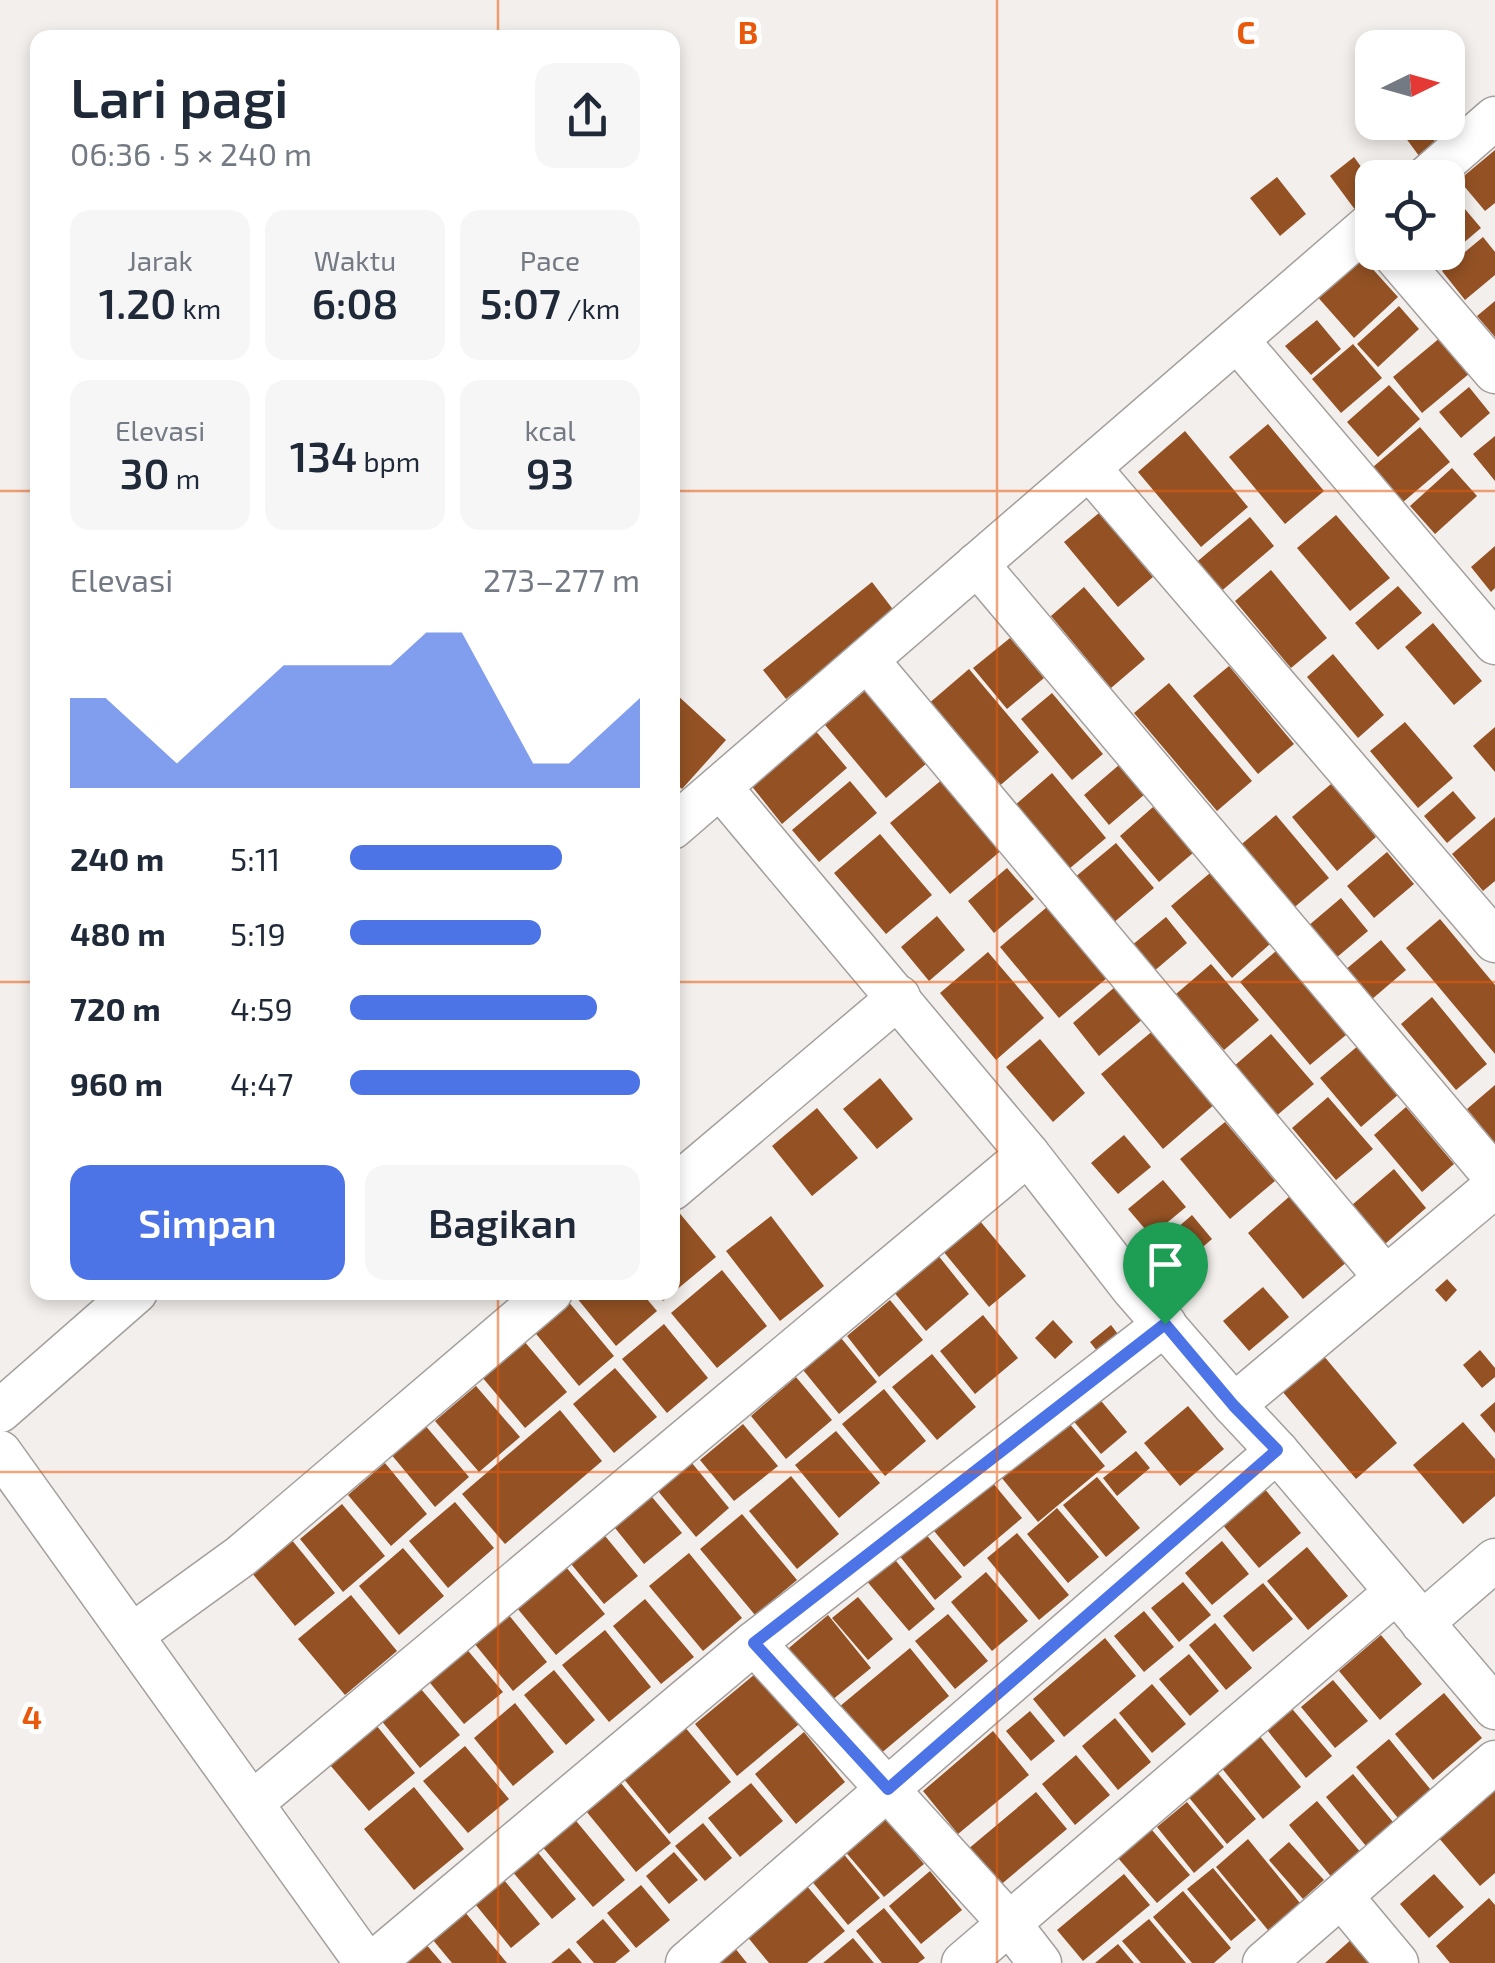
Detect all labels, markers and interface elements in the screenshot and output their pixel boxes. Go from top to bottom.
text: B [738,12,758,50]
text: C [1237,12,1255,50]
north arrow [1355,30,1465,140]
map controls [1355,30,1465,270]
text: Lari pagi [70,63,289,129]
button: share [535,63,640,168]
text: 06:36 · 5 × 240 m [70,134,312,172]
button: locate [1355,160,1465,270]
text: Jarak [127,243,193,277]
text: Waktu [314,243,396,277]
text: Pace [520,243,580,277]
text: 1.20 [99,277,176,327]
text: 6:08 [312,277,398,327]
text: 5:07 [480,277,561,327]
text: km [176,291,221,325]
text: /km [561,291,620,325]
text: Elevasi [115,413,205,447]
text: kcal [524,413,576,447]
text: 134 [290,430,357,480]
text: bpm [357,444,420,478]
text: 30 [120,447,169,497]
text: 93 [526,447,574,497]
text: m [169,461,200,495]
text: Elevasi [70,560,173,598]
text: 273–277 m [483,560,640,598]
text: 240 m [70,839,164,877]
text: 5:11 [230,839,280,877]
text: 480 m [70,914,166,952]
text: 5:19 [230,914,286,952]
text: 720 m [70,989,161,1027]
text: 4:59 [230,989,293,1027]
text: 960 m [70,1064,163,1102]
text: 4:47 [230,1064,293,1102]
button: Simpan [70,1165,345,1280]
button: Bagikan [365,1165,640,1280]
pin [1123,1222,1208,1325]
icon: arrive [1138,1237,1193,1292]
text: 4 [22,1697,42,1735]

